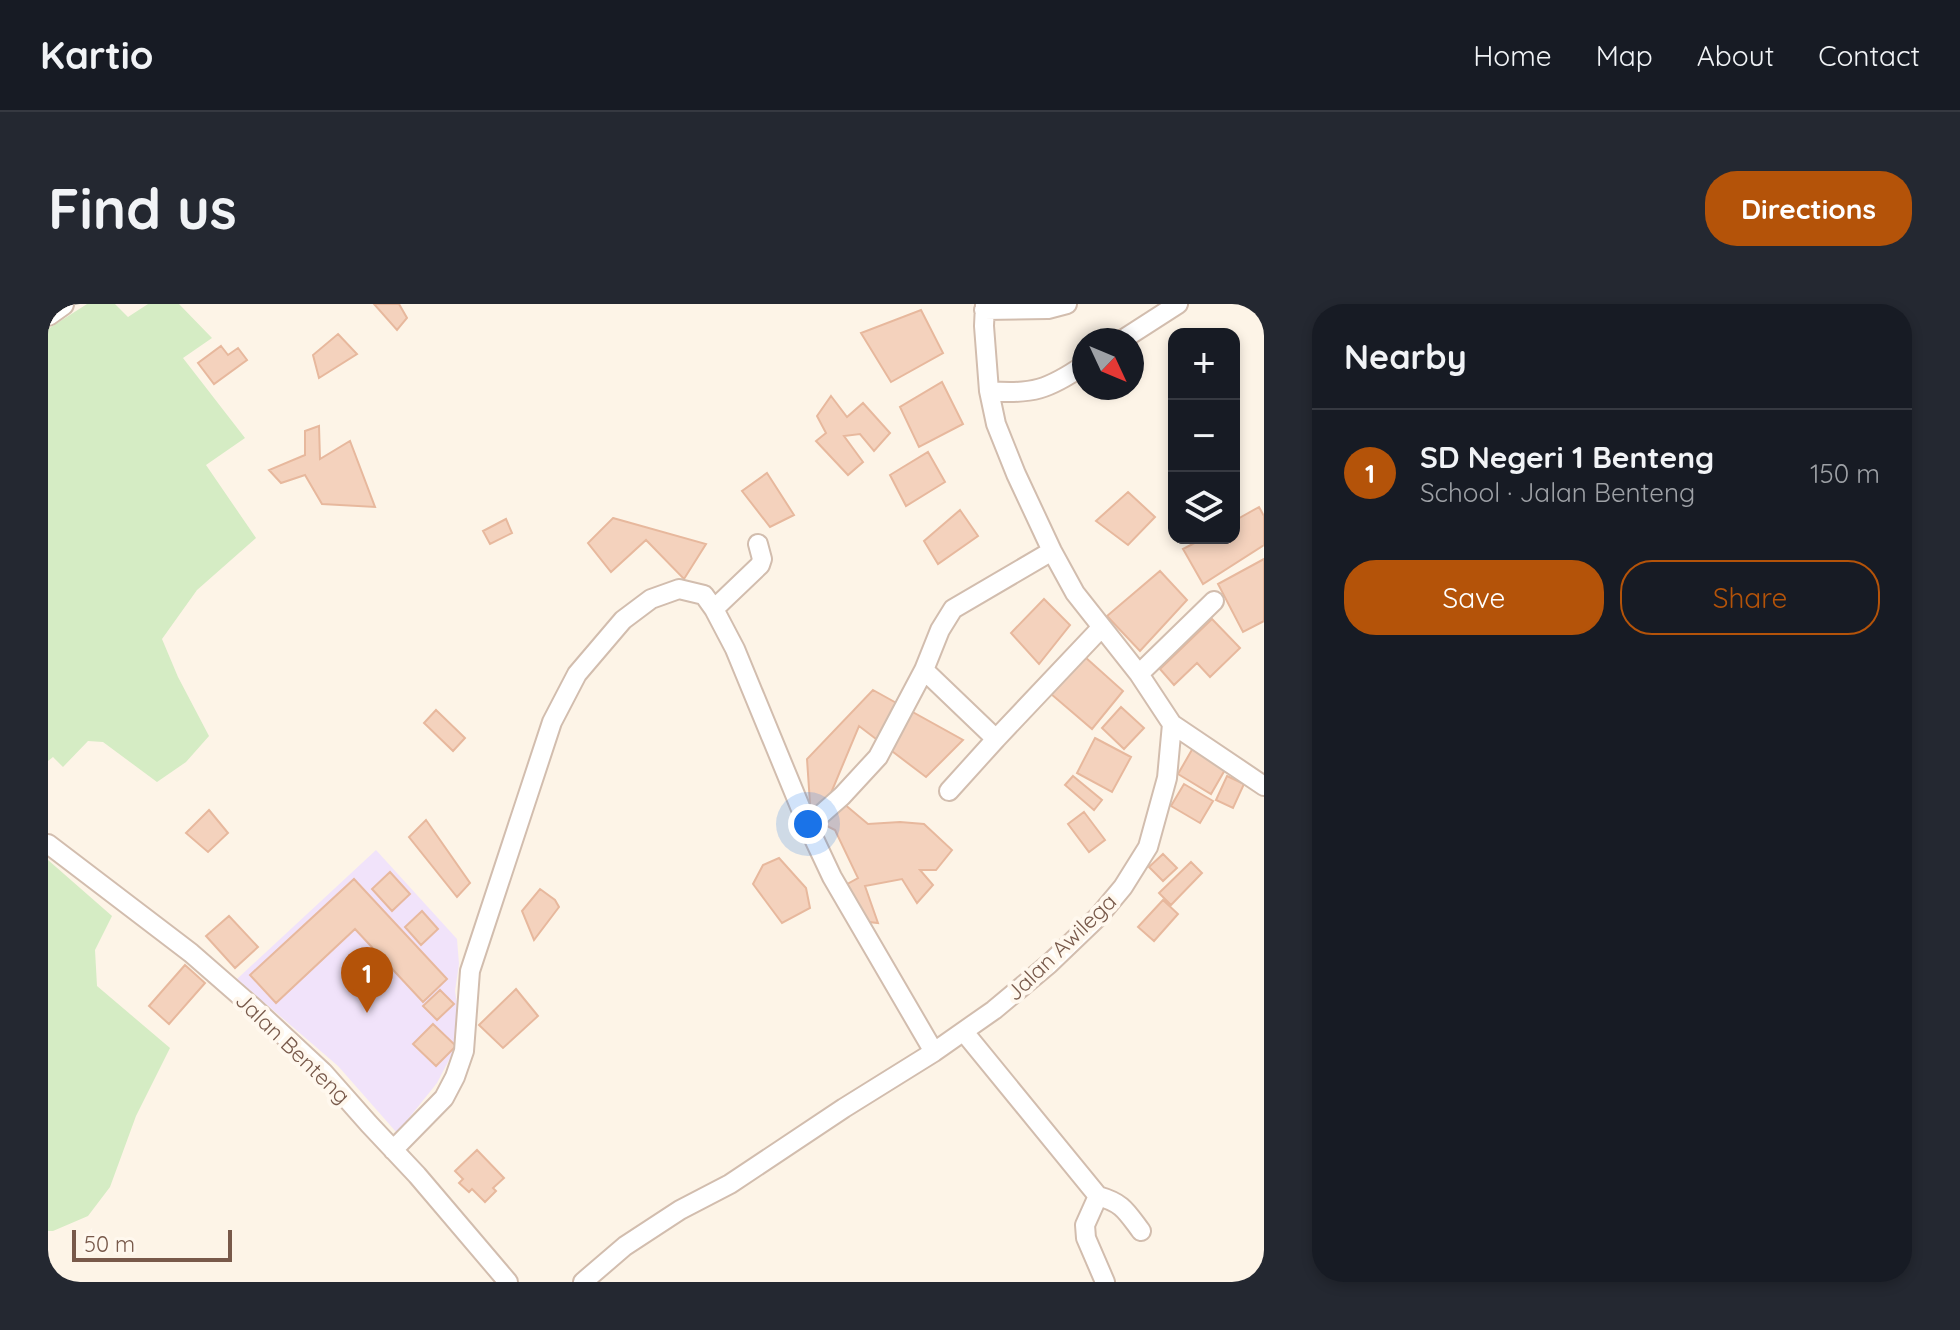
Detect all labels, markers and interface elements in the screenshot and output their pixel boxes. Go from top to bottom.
text: Kartio [40,31,153,79]
text: Home [1473,38,1552,73]
text: Map [1596,38,1653,73]
text: About [1697,38,1774,73]
text: Contact [1818,38,1920,73]
button: Directions [1705,171,1912,246]
text: Find us [48,173,237,243]
north arrow [1072,328,1144,400]
map controls [1168,328,1240,544]
button: + [1168,328,1240,400]
text: Nearby [1344,335,1467,378]
button: − [1168,400,1240,472]
text: SD Negeri 1 Benteng [1420,438,1714,476]
text: 1 [1365,457,1375,490]
text: 150 m [1810,457,1880,490]
button: layers [1168,472,1240,544]
text: School · Jalan Benteng [1420,476,1695,509]
button: Save [1344,560,1604,635]
button: Share [1620,560,1880,635]
your location [788,804,828,844]
street label: Jalan Awilega [1000,887,1122,1007]
pin: 1 [341,947,393,1013]
street label: Jalan Benteng [230,986,356,1110]
scale bar [72,1226,232,1262]
text: 50 m [84,1230,135,1258]

